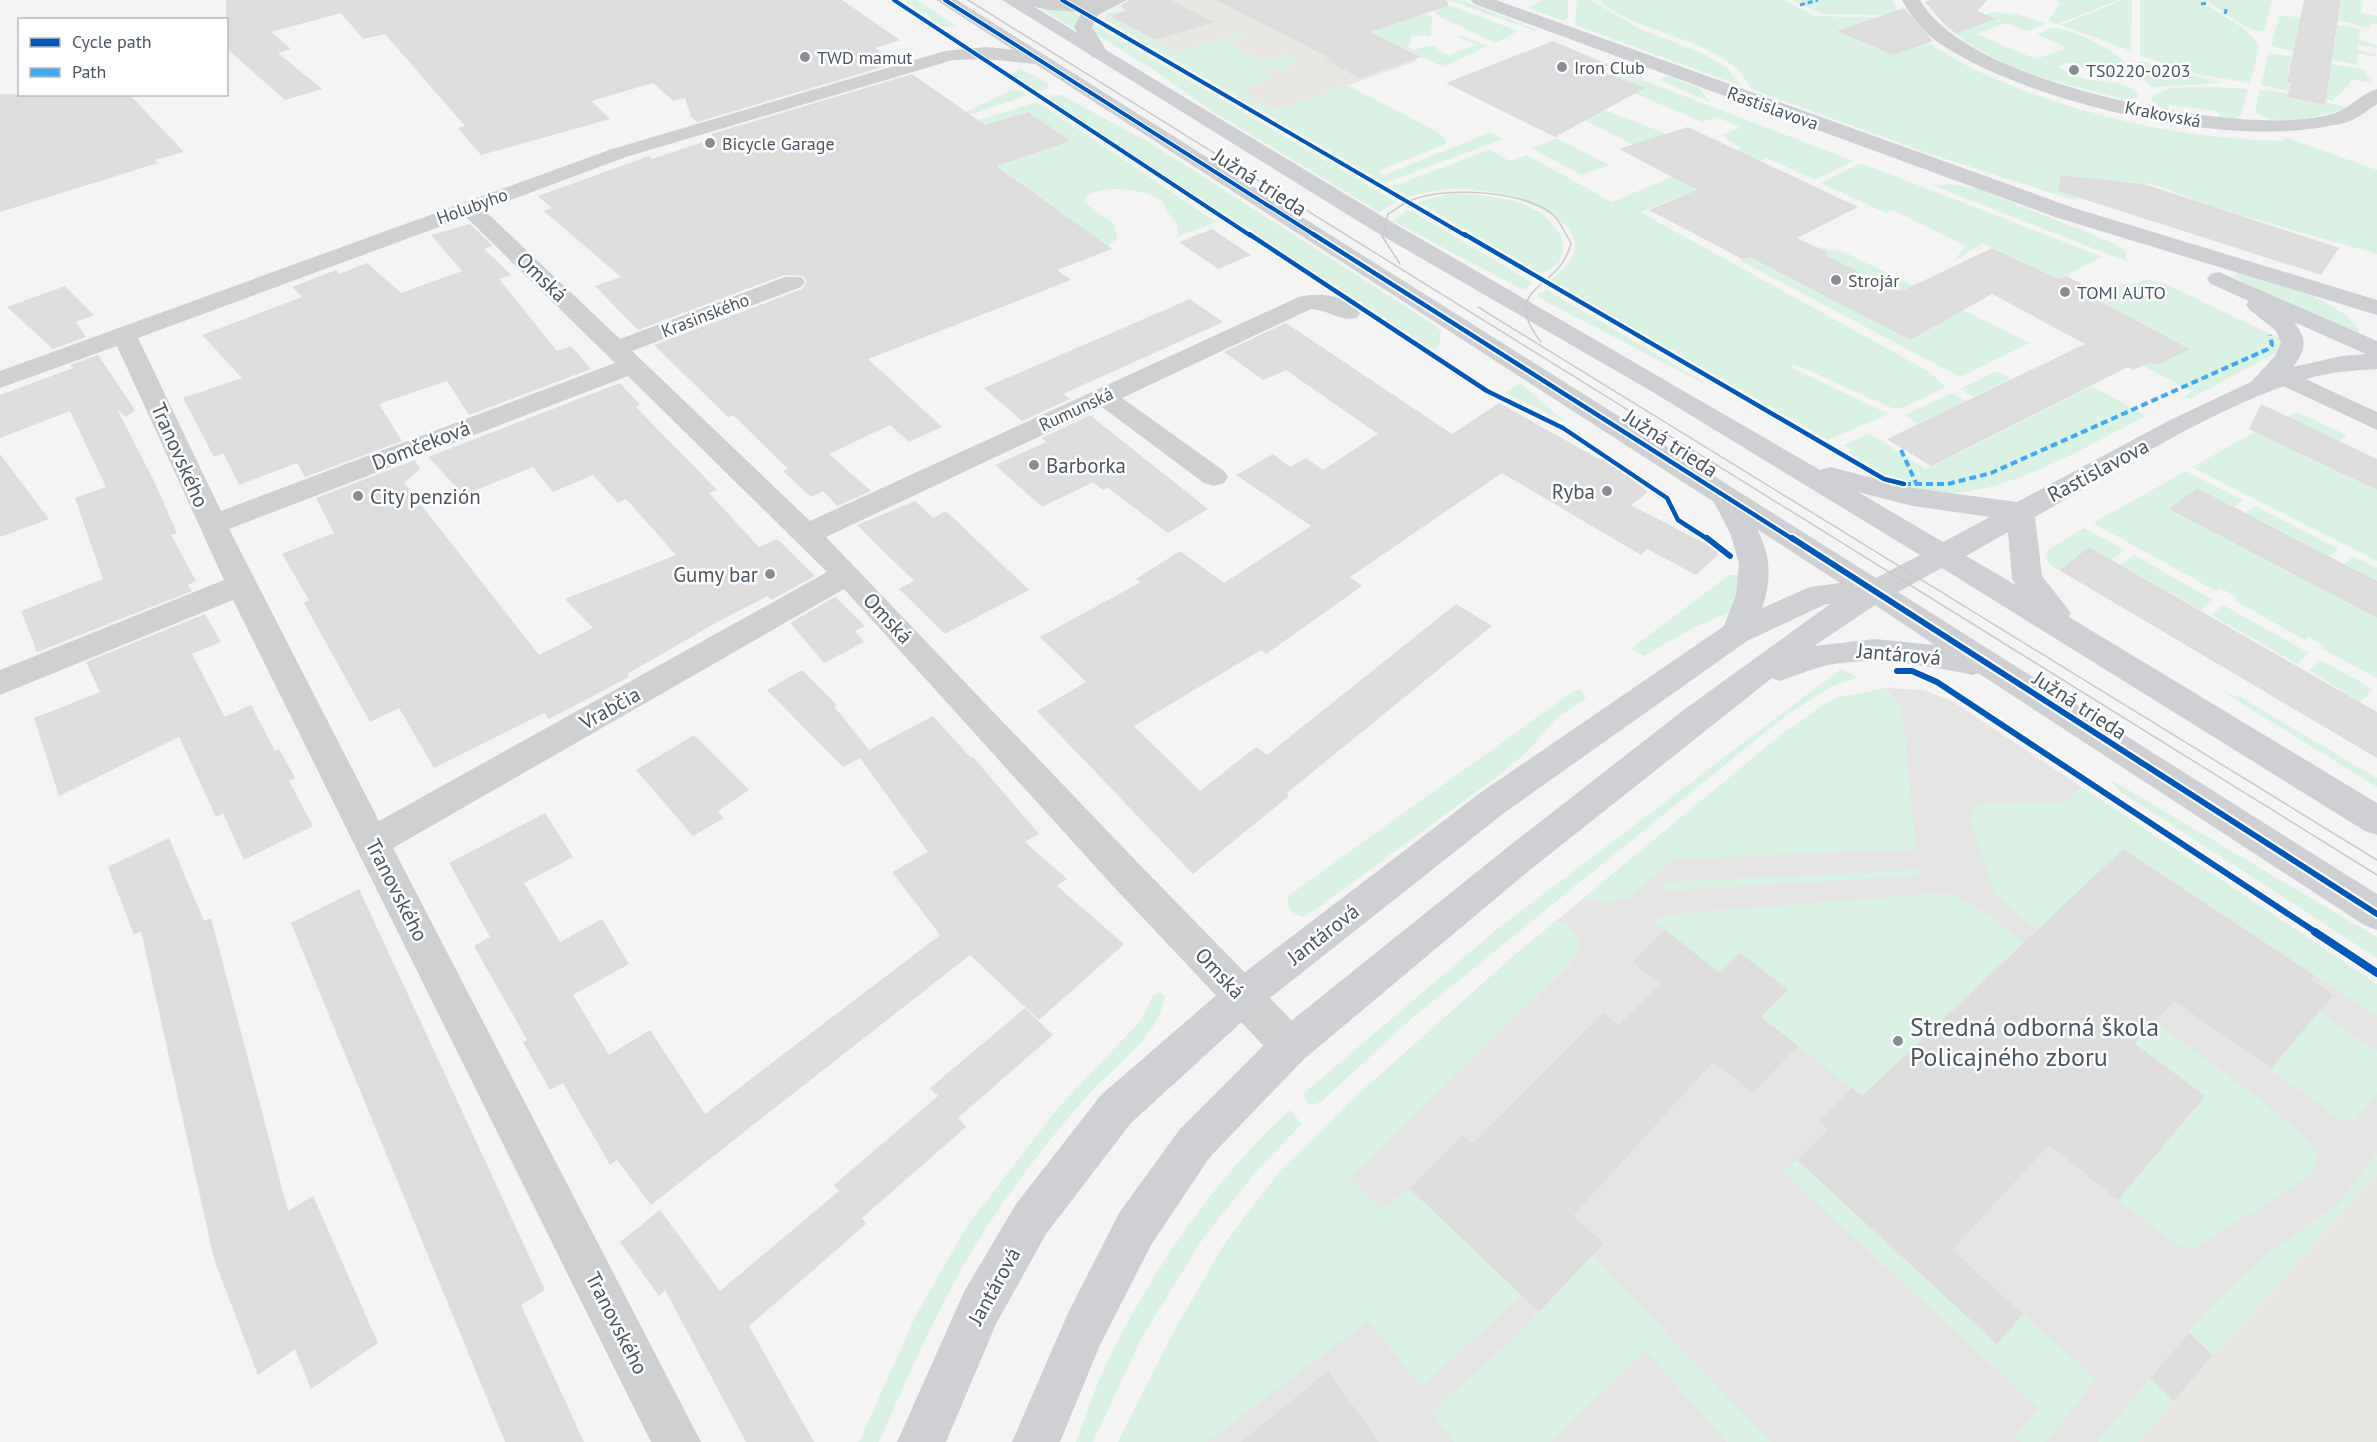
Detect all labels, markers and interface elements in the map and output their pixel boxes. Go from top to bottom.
legend [18,18,228,96]
text: Cycle path [72,30,152,53]
place label: TWD mamut [817,46,912,69]
marker: TWD mamut [798,50,812,64]
place label: Iron Club [1574,56,1645,79]
place label: TS0220-0203 [2086,59,2191,82]
text: Path [72,60,106,83]
marker: Iron Club [1555,60,1569,74]
marker: TS0220-0203 [2067,63,2081,77]
street label: Rastislavova [1724,81,1822,135]
street label: Krakovská [2123,95,2203,133]
place label: Bicycle Garage [722,132,835,155]
marker: Bicycle Garage [703,136,717,150]
street label: Južná trieda [1207,141,1312,222]
street label: Holubyho [433,183,511,229]
street label: Omská [511,246,573,308]
place label: Strojár [1848,269,1899,292]
marker: Strojár [1829,273,1843,287]
place label: TOMI AUTO [2077,281,2166,304]
marker: TOMI AUTO [2058,285,2072,299]
street label: Krasinského [658,288,752,342]
street label: Rumunská [1035,382,1117,436]
street label: Tranovského [145,398,215,512]
street label: Južná trieda [1618,402,1723,483]
street label: Domčeková [368,414,474,476]
street label: Rastislavova [2043,432,2153,508]
place label: Barborka [1046,452,1126,479]
marker: Barborka [1027,458,1041,472]
place label: Ryba [1552,478,1595,505]
place label: City penzión [370,483,481,510]
marker: Ryba [1600,484,1614,498]
marker: City penzión [351,489,365,503]
place label: Gumy bar [673,561,758,588]
marker: Gumy bar [763,567,777,581]
street label: Omská [857,587,919,649]
street label: Jantárová [1855,637,1942,671]
street label: Južná trieda [2027,664,2132,745]
street label: Vrabčia [574,680,645,736]
street label: Tranovského [360,834,434,946]
street label: Jantárová [1281,897,1365,971]
street label: Omská [1189,942,1251,1004]
place label: Stredná odborná škola Policajného zboru [1910,1010,2159,1073]
marker: Stredná odborná škola Policajného zboru [1891,1034,1905,1048]
street label: Jantárová [961,1243,1026,1330]
street label: Tranovského [580,1267,654,1379]

